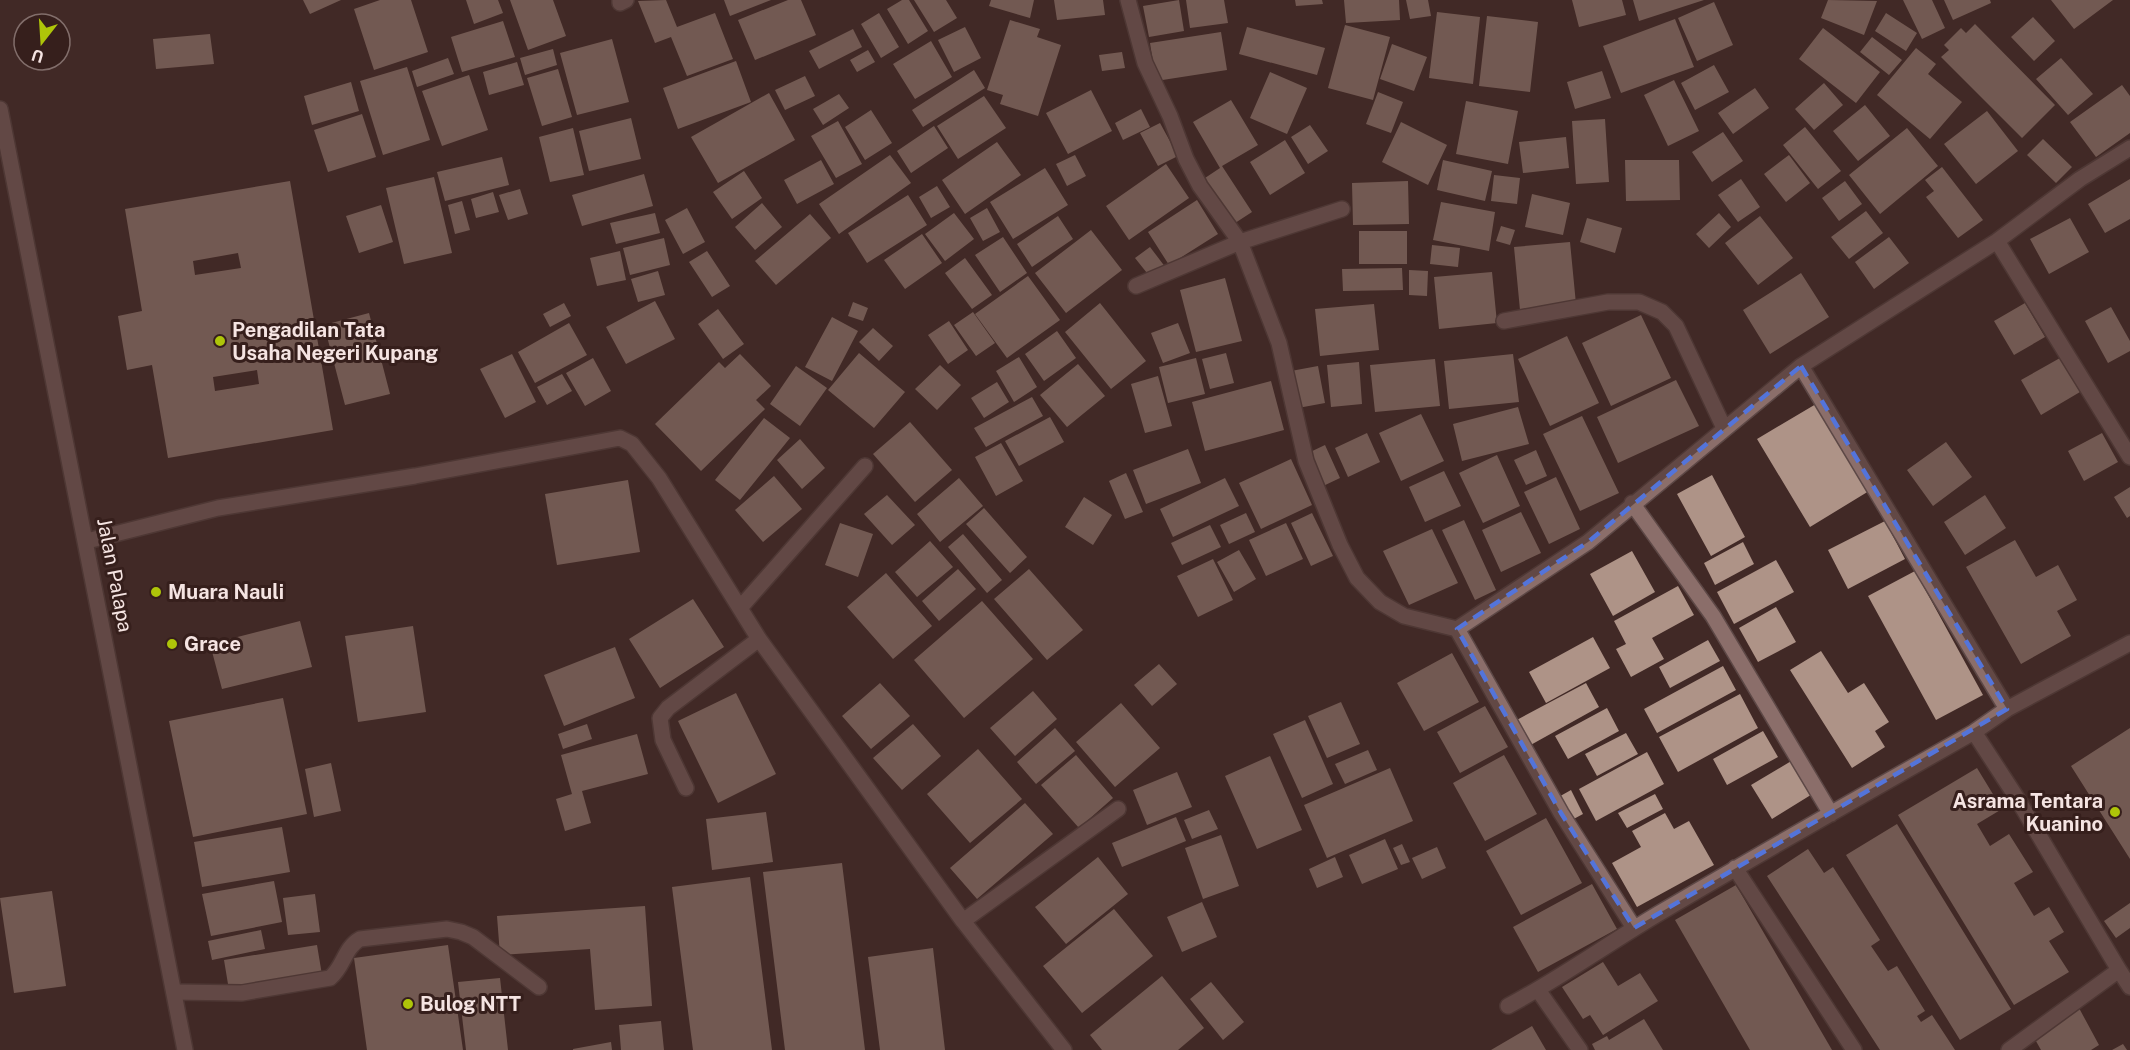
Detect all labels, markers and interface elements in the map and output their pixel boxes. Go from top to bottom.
north arrow [12,12,72,72]
text: U [29,45,46,67]
place label: Pengadilan Tata Usaha Negeri Kupang [232,318,439,365]
marker: Pengadilan Tata Usaha Negeri Kupang [213,334,227,348]
street label: Jalan Palapa [92,516,138,634]
place label: Muara Nauli [168,580,284,604]
marker: Muara Nauli [149,585,163,599]
place label: Grace [184,632,241,656]
marker: Grace [165,637,179,651]
place label: Asrama Tentara Kuanino [1952,789,2103,836]
marker: Asrama Tentara Kuanino [2108,805,2122,819]
place label: Bulog NTT [420,992,521,1016]
marker: Bulog NTT [401,997,415,1011]

